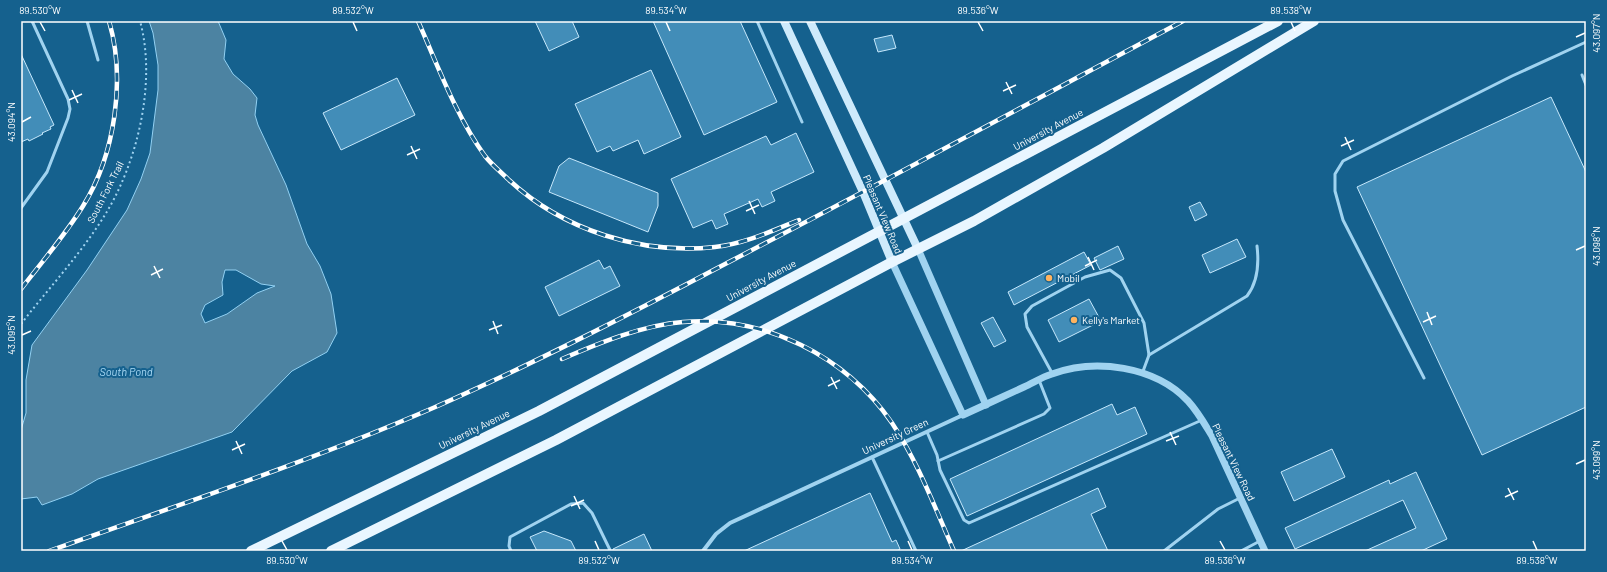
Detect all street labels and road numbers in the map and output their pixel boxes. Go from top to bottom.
street label: University Avenue [1011,106,1085,152]
street label: South Fork Trail [84,159,126,225]
street label: Pleasant View Road [861,173,905,255]
street label: University Avenue [724,257,798,303]
street label: University Avenue [437,407,511,451]
street label: University Green [860,415,930,457]
street label: Pleasant View Road [1210,421,1258,503]

